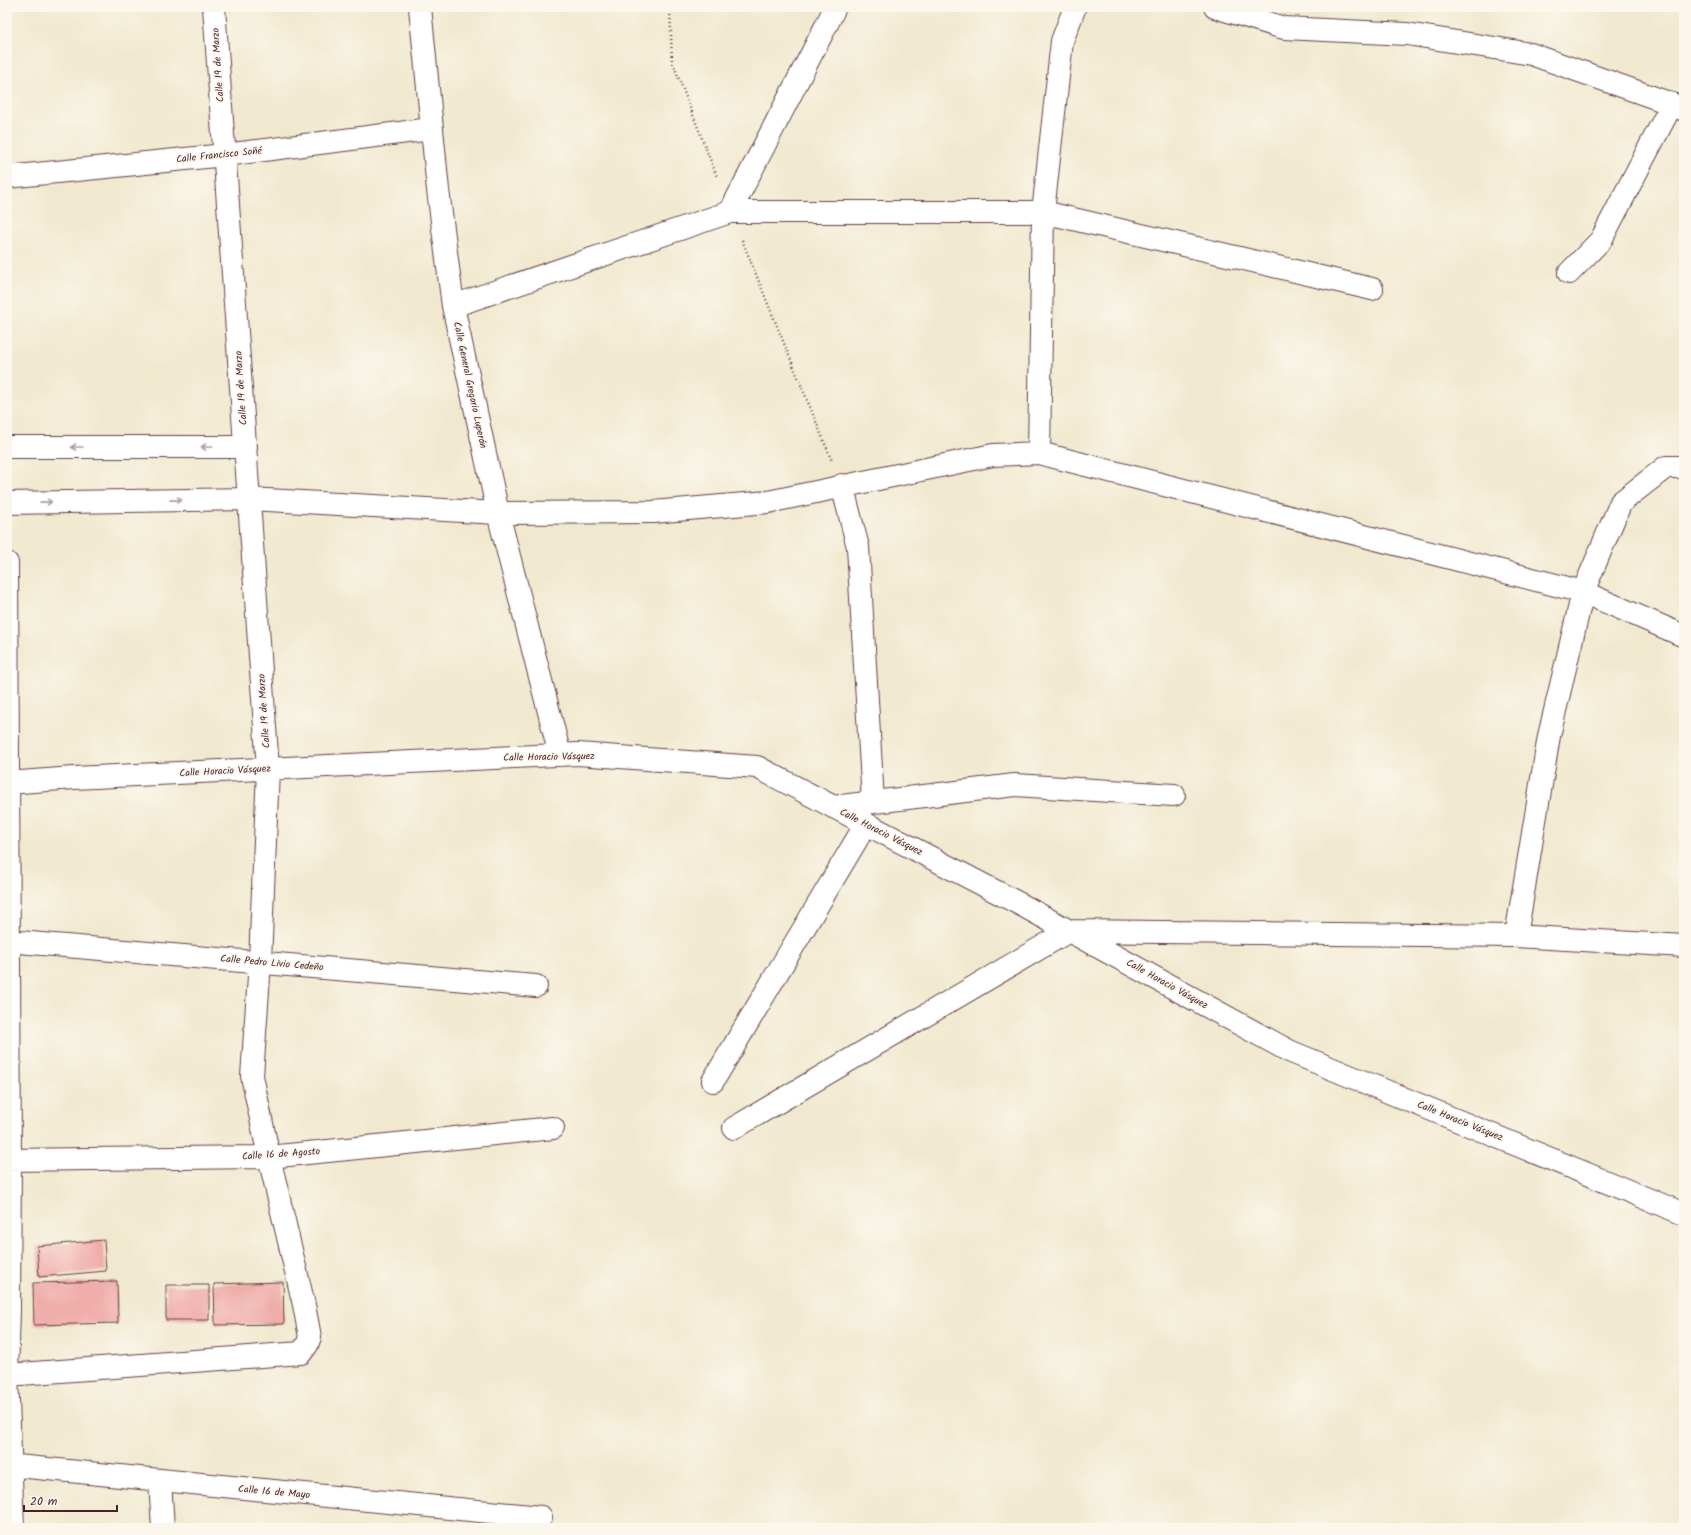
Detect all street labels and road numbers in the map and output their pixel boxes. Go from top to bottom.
street label: Calle 19 de Marzo [207,27,229,103]
street label: Calle Francisco Soñé [175,142,263,167]
street label: Calle General Gregorio Luperón [449,320,491,450]
street label: Calle 19 de Marzo [230,350,252,426]
street label: Calle 19 de Marzo [253,673,275,749]
street label: Calle Horacio Vásquez [503,748,595,766]
street label: Calle Horacio Vásquez [179,761,272,781]
street label: Calle Horacio Vásquez [837,804,926,860]
street label: Calle Pedro Livio Cedeño [220,951,325,976]
street label: Calle Horacio Vásquez [1123,955,1211,1013]
street label: Calle Horacio Vásquez [1415,1096,1506,1146]
street label: Calle 16 de Agosto [241,1143,321,1165]
street label: Calle 16 de Mayo [237,1481,311,1503]

